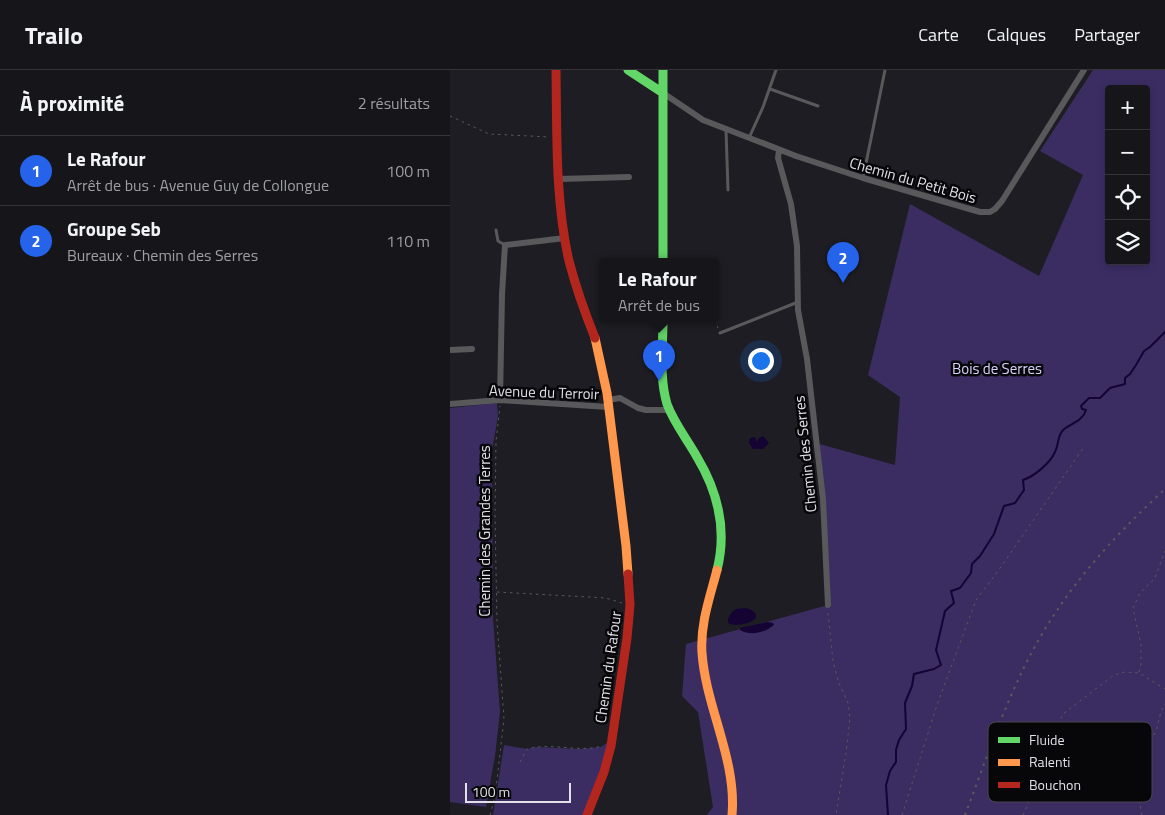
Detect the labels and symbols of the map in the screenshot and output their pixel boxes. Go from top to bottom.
street label: Chemin du Petit Bois [847,151,979,209]
pin: 2 [827,242,859,283]
pin: 1 [643,340,675,381]
your location [748,348,774,374]
park label: Bois de Serres [952,357,1042,380]
street label: Avenue du Terroir [489,379,599,405]
street label: Chemin des Serres [787,394,823,514]
street label: Chemin des Grandes Terres [473,445,496,617]
street label: Chemin du Rafour [589,610,627,724]
legend [988,722,1152,802]
text: Fluide [1029,729,1065,750]
text: Ralenti [1029,751,1070,772]
text: Bouchon [1029,774,1081,795]
scale bar [465,780,571,803]

